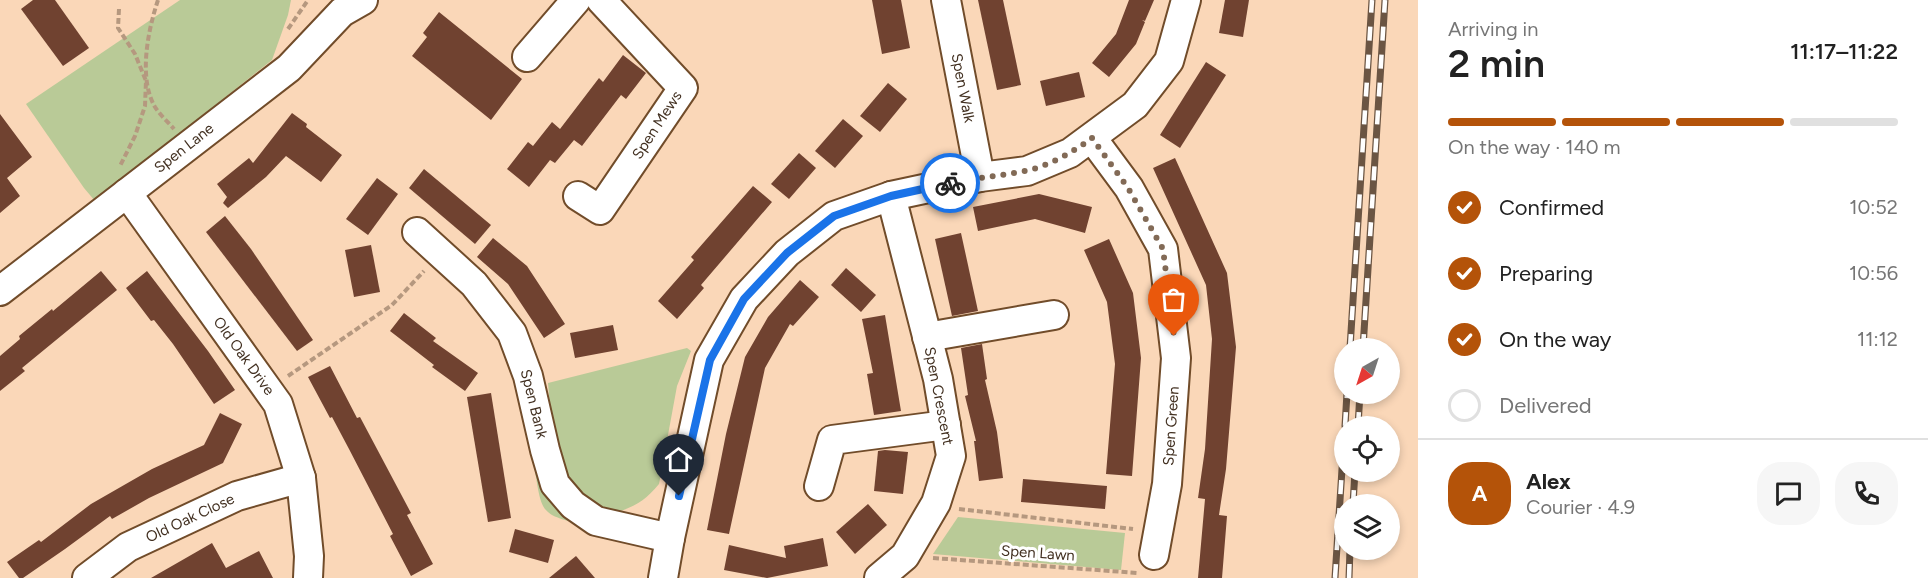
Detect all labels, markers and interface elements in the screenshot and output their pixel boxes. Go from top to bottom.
text: Arriving in [1448,17,1538,41]
text: 11:17–11:22 [1790,38,1898,65]
text: 2 min [1448,40,1545,87]
street label: Spen Walk [947,52,979,125]
street label: Spen Mews [628,87,686,163]
street label: Spen Lane [151,119,217,177]
text: On the way · 140 m [1448,135,1621,159]
courier [920,153,980,213]
icon: bike [934,167,967,200]
icon: check [1448,191,1481,224]
text: Confirmed [1499,194,1604,221]
text: 10:52 [1849,195,1898,219]
icon: check [1448,257,1481,290]
text: Preparing [1499,260,1593,287]
text: 10:56 [1849,261,1898,285]
pin [1148,274,1199,336]
icon: bag [1157,283,1190,316]
street label: Old Oak Drive [210,313,278,399]
icon: check [1448,323,1481,356]
text: On the way [1499,326,1611,353]
text: 11:12 [1857,327,1898,351]
north arrow [1334,338,1400,404]
map controls [1334,338,1400,560]
street label: Spen Crescent [921,345,957,447]
street label: Spen Bank [517,367,551,441]
street label: Spen Green [1159,386,1183,466]
text: Delivered [1499,392,1592,419]
button: locate [1334,416,1400,482]
pin [653,434,704,496]
icon: home [662,443,695,476]
button: chat [1757,462,1820,525]
button: phone [1835,462,1898,525]
text: Alex [1526,468,1571,495]
text: A [1472,480,1487,507]
street label: Old Oak Close [143,490,237,546]
button: layers [1334,494,1400,560]
text: Courier · 4.9 [1526,495,1635,519]
street label: Spen Lawn [1001,541,1075,565]

